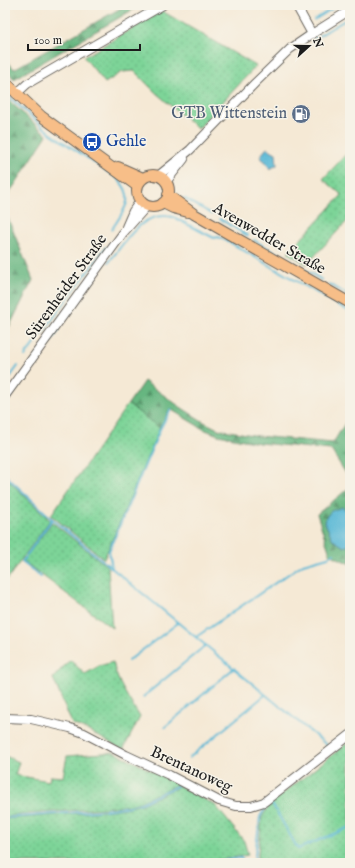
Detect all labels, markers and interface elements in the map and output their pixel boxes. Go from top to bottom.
scale bar [28,26,140,52]
north arrow [289,26,329,66]
text: 100 m [34,33,62,48]
text: N [309,35,326,50]
fuel station icon: GTB Wittenstein [290,103,312,125]
place label: GTB Wittenstein [171,104,287,124]
bus stop icon: Gehle [81,131,103,153]
place label: Gehle [106,132,146,152]
street label: Avenwedder Straße [208,198,329,279]
street label: Sürenheider Straße [22,230,112,344]
street label: Brentanoweg [147,742,235,798]

